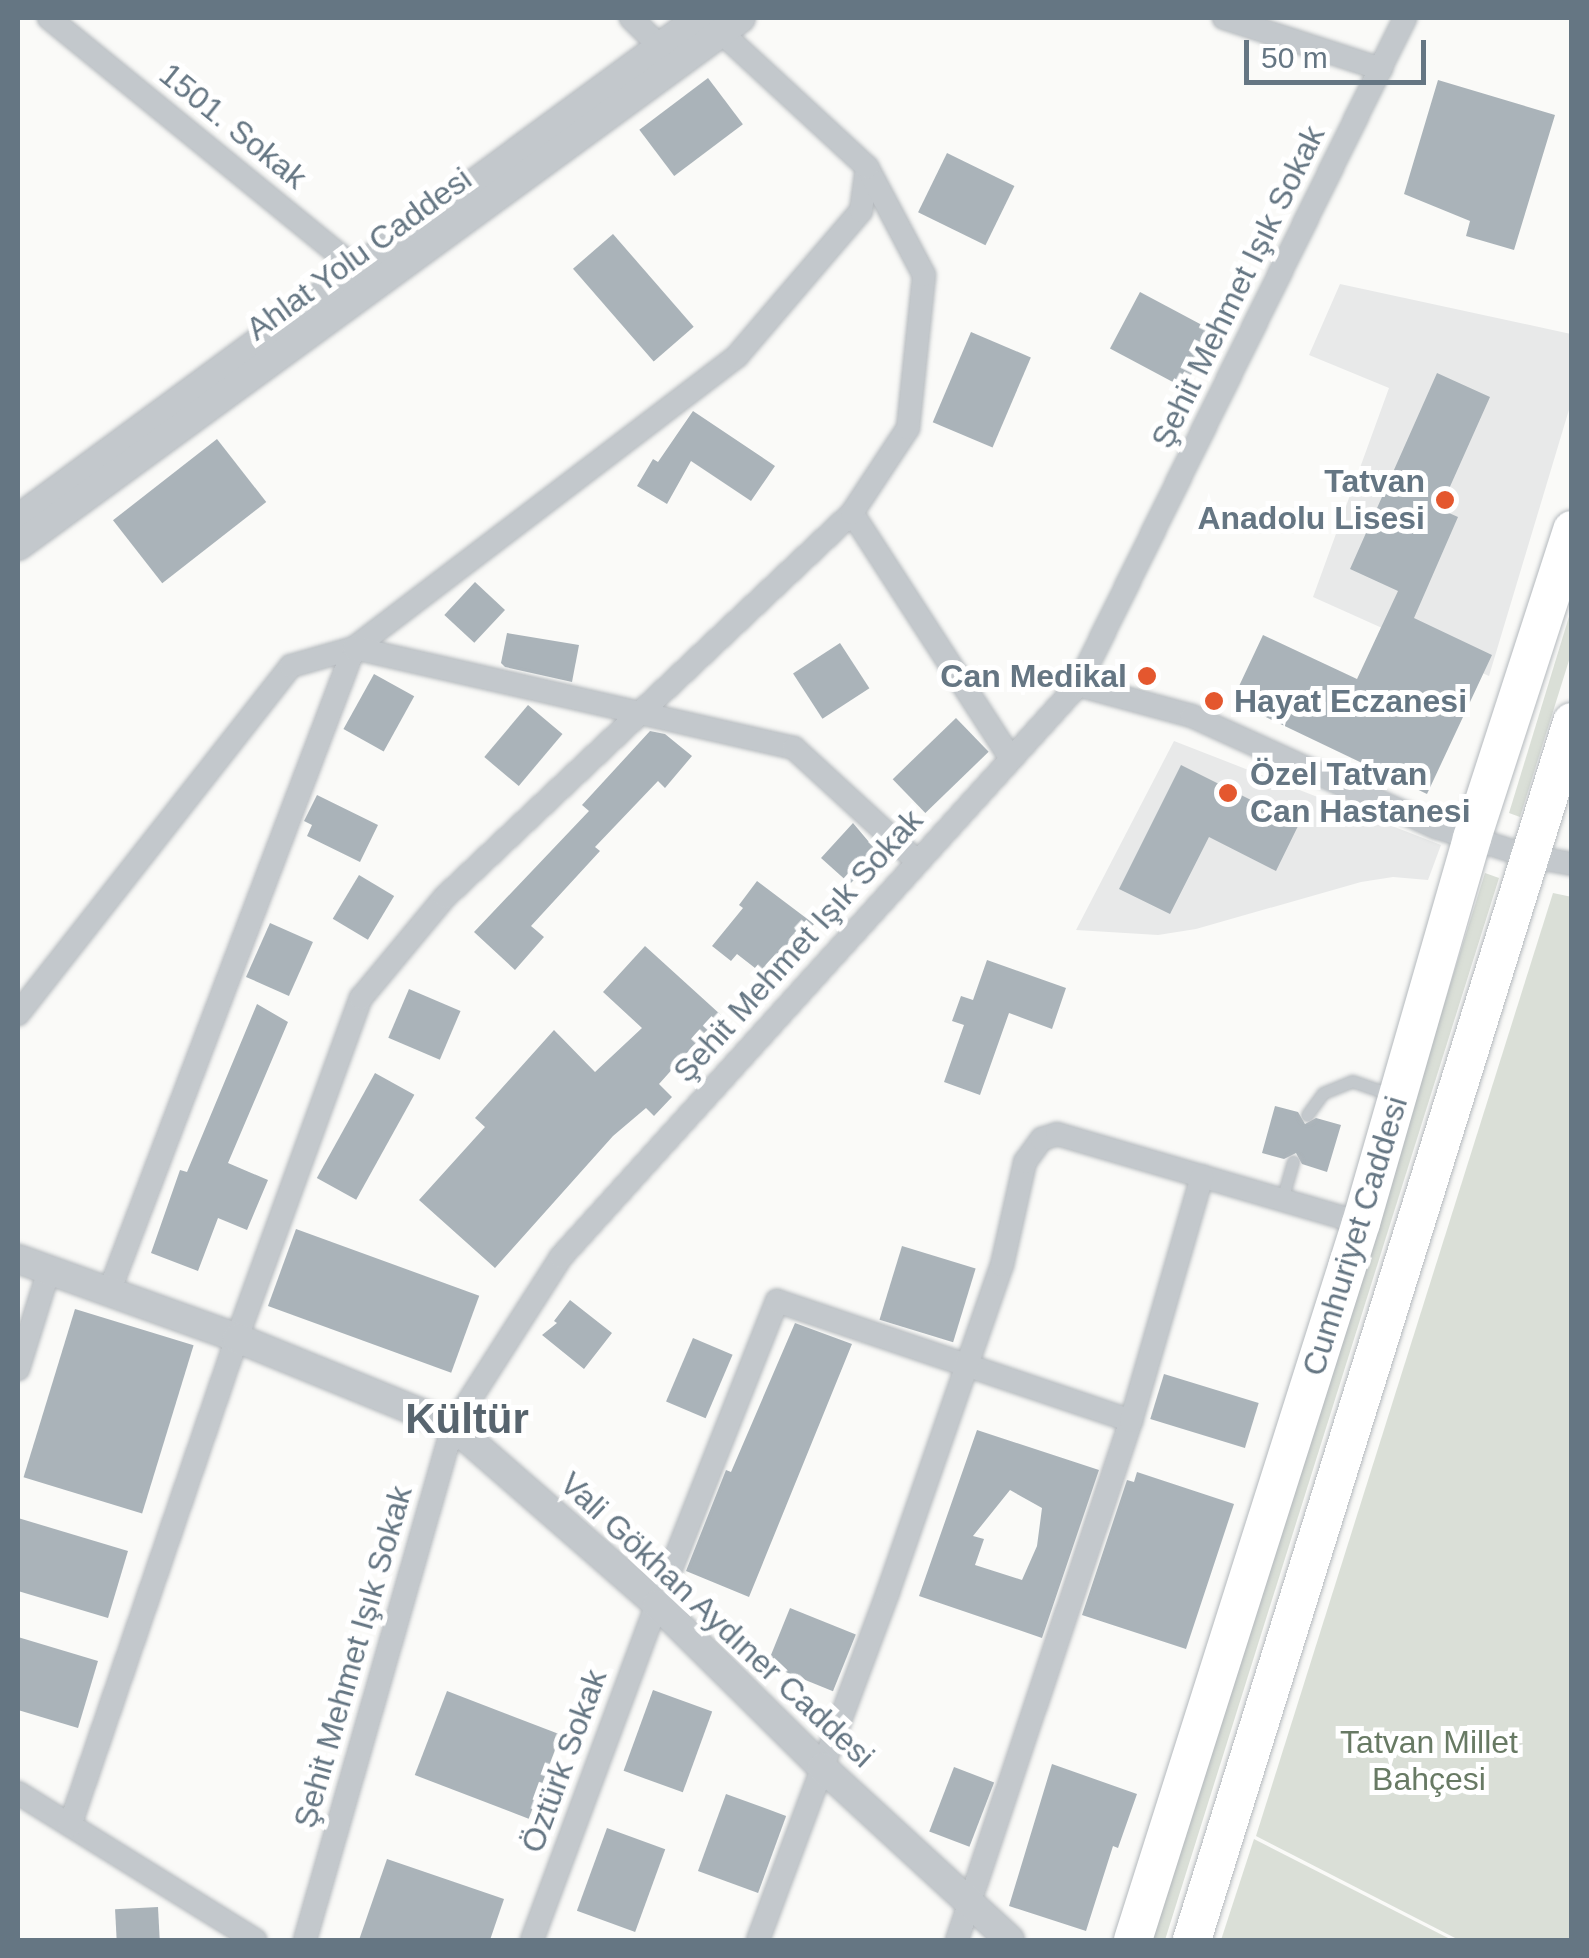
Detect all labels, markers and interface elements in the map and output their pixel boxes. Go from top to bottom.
scale bar [1249,20,1432,82]
text: 50 m [1261,41,1328,74]
street label: 1501. Sokak [152,55,314,197]
street label: Şehit Mehmet Işık Sokak [1143,120,1333,454]
street label: Ahlat Yolu Caddesi [239,159,479,349]
place label: Tatvan Anadolu Lisesi [1197,463,1425,538]
marker: Tatvan Anadolu Lisesi [1434,489,1456,511]
place label: Can Medikal [940,657,1127,695]
marker: Can Medikal [1136,665,1158,687]
place label: Hayat Eczanesi [1234,682,1467,720]
marker: Hayat Eczanesi [1203,690,1225,712]
place label: Özel Tatvan Can Hastanesi [1250,756,1471,831]
marker: Özel Tatvan Can Hastanesi [1215,780,1241,806]
street label: Şehit Mehmet Işık Sokak [665,802,931,1090]
street label: Cumhuriyet Caddesi [1294,1092,1416,1380]
district label: Kültür [405,1394,529,1444]
street label: Vali Gökhan Aydıner Caddesi [551,1464,883,1776]
street label: Şehit Mehmet Işık Sokak [286,1482,420,1832]
street label: Öztürk Sokak [513,1664,615,1858]
park label: Tatvan Millet Bahçesi [1340,1724,1518,1799]

